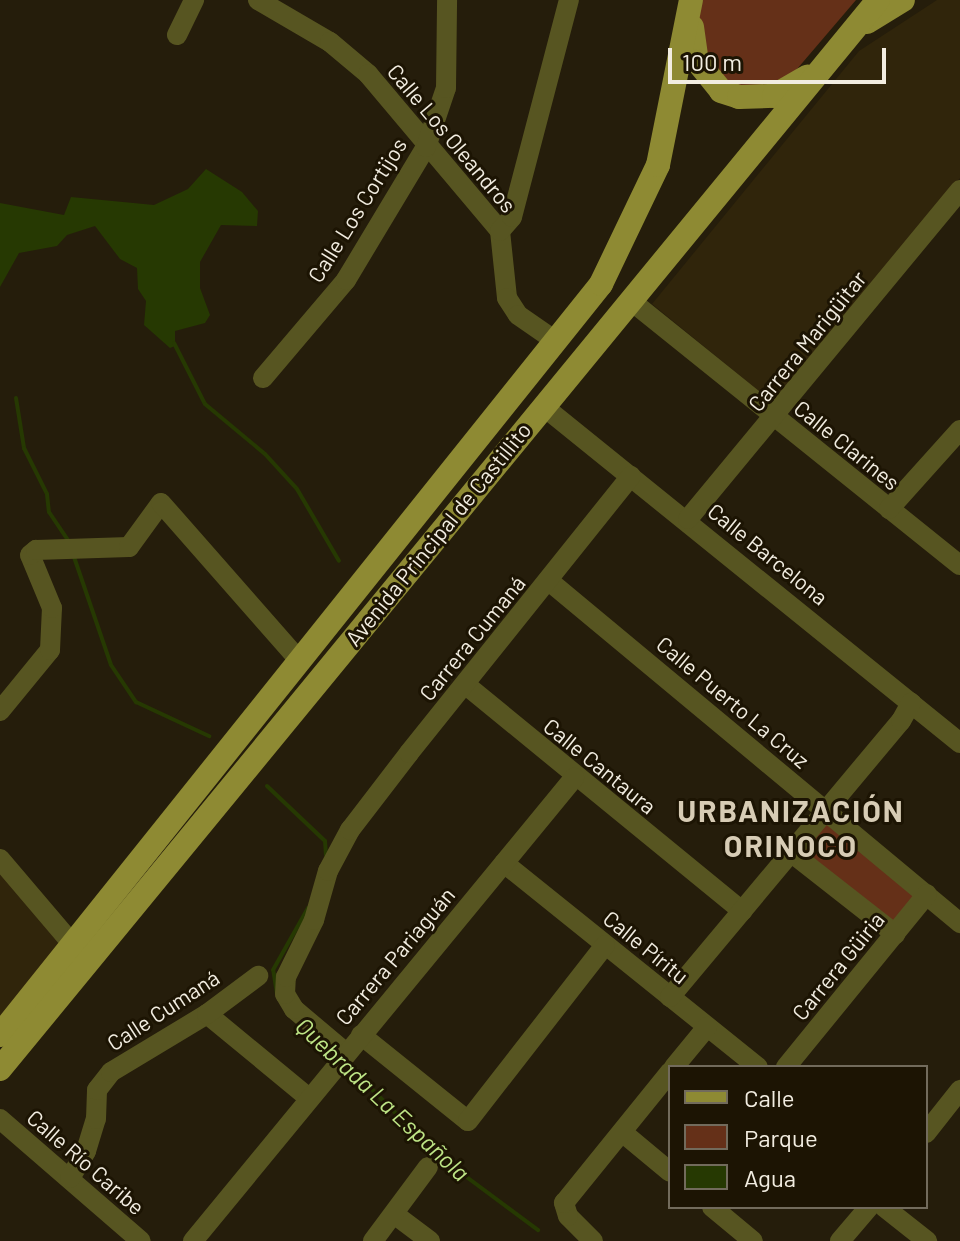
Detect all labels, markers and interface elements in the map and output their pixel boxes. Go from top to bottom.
scale bar [672,32,890,82]
text: 100 m [682,47,742,76]
street label: Calle Los Oleandros [382,58,522,218]
street label: Calle Los Cortijos [302,133,412,287]
street label: Carrera Marigüitar [742,266,872,416]
street label: Calle Clarines [789,395,905,495]
street label: Avenida Principal de Castillito [340,417,536,651]
street label: Calle Barcelona [703,498,833,610]
street label: Carrera Cumaná [413,570,531,706]
street label: Calle Puerto La Cruz [651,631,815,773]
street label: Calle Cantaura [538,713,662,819]
district label: URBANIZACIÓN ORINOCO [677,792,905,862]
street label: Carrera Pariaguán [330,882,460,1030]
street label: Calle Píritu [598,905,694,989]
street label: Carrera Güiria [786,907,890,1025]
street label: Calle Cumaná [102,964,224,1056]
water label: Quebrada La Española [290,1011,476,1187]
legend [668,1065,928,1209]
text: Calle [744,1083,795,1112]
street label: Calle Río Caribe [22,1104,150,1220]
text: Parque [744,1123,818,1152]
text: Agua [744,1163,796,1192]

